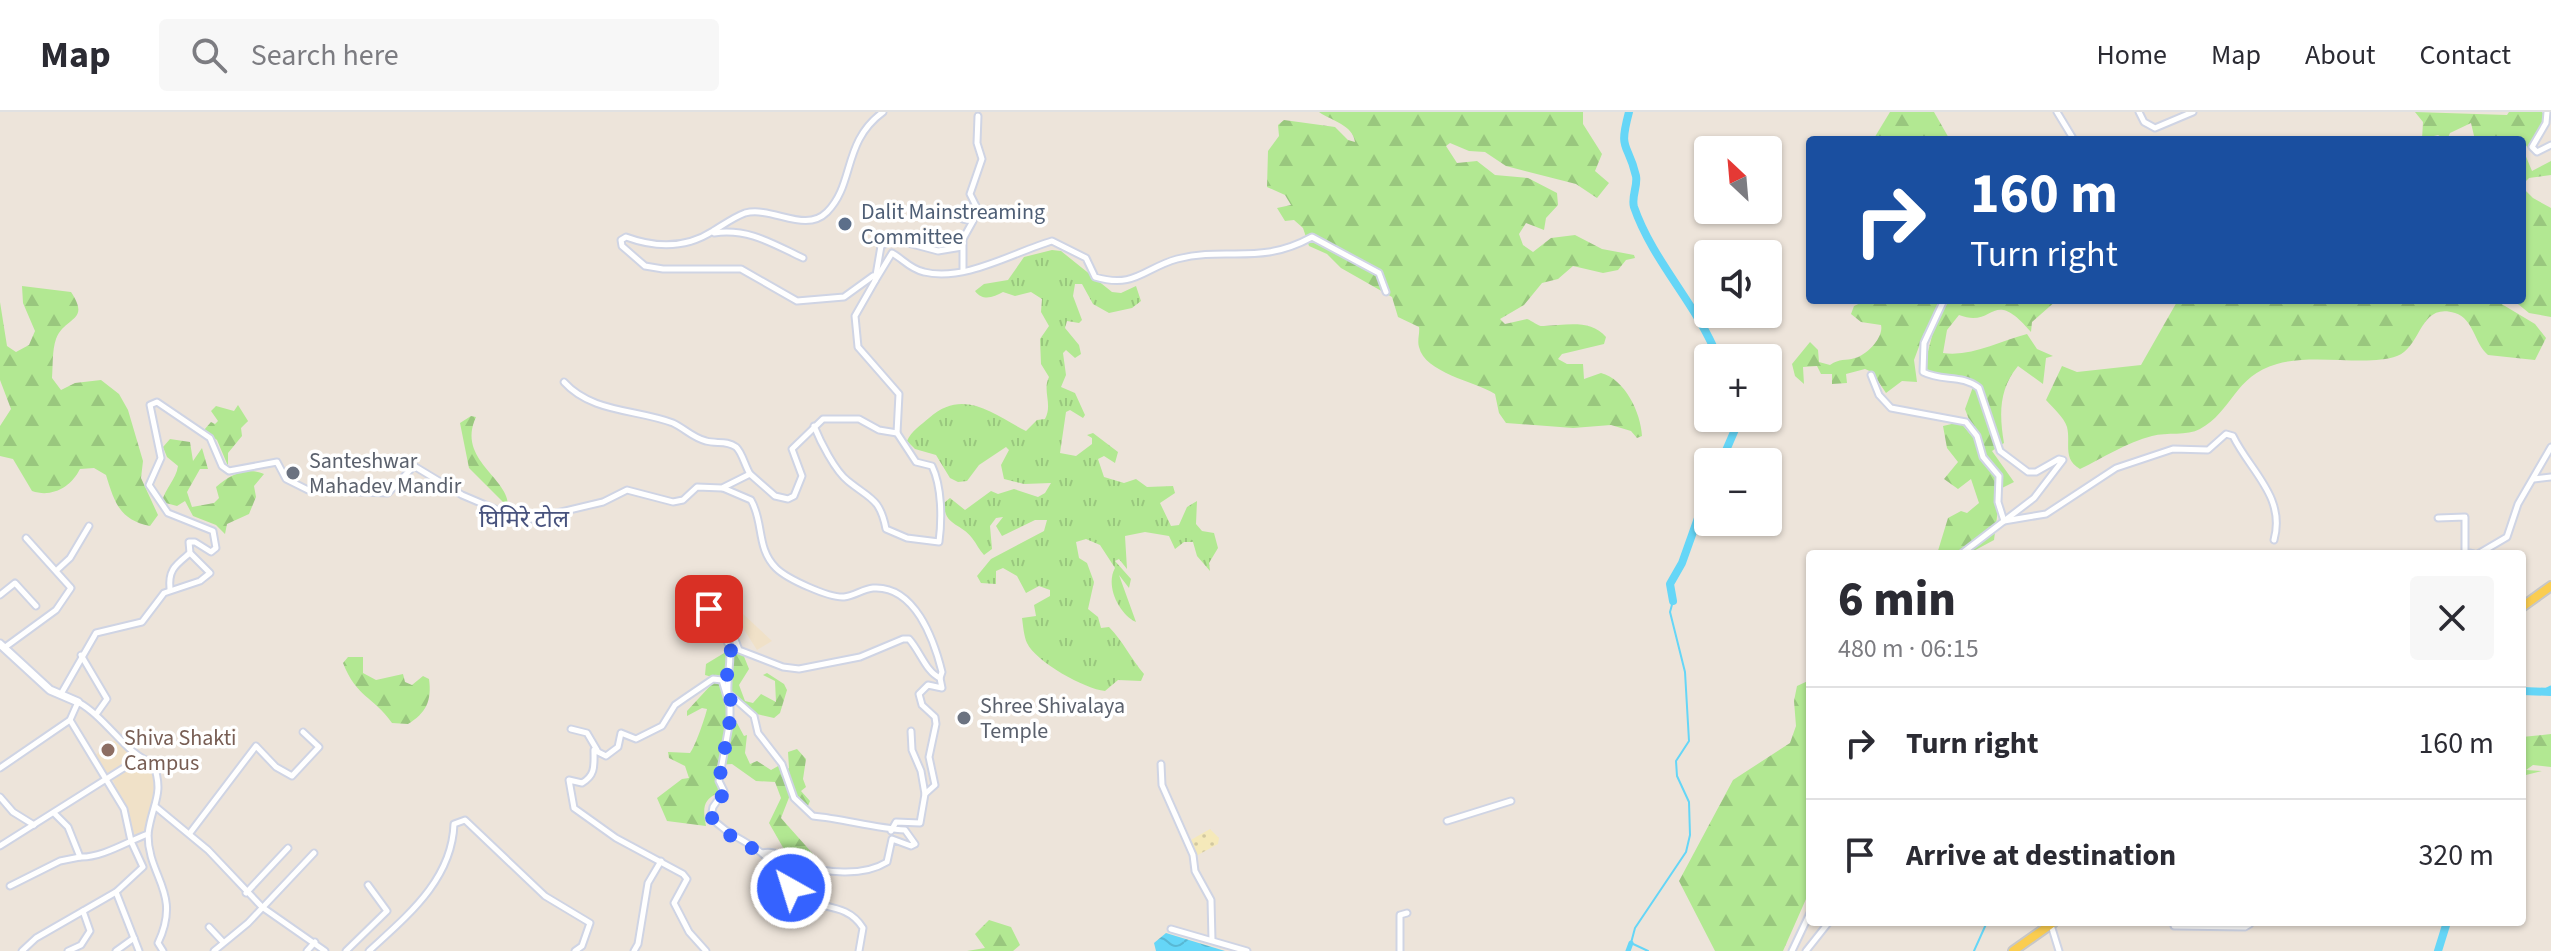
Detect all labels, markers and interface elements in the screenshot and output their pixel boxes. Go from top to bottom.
search box [159,19,719,91]
text: Map [40,28,111,82]
icon: search [187,33,231,77]
text: Search here [251,34,399,77]
text: Home [2096,35,2167,75]
text: Map [2211,35,2261,75]
text: About [2305,35,2376,75]
text: Contact [2420,35,2511,75]
north arrow [1694,136,1782,224]
map controls [1694,136,1782,536]
text: 160 m [1970,155,2118,234]
icon: right [1838,168,1942,272]
place label: Dalit Mainstreaming Committee [861,196,1045,253]
marker: Dalit Mainstreaming Committee [836,215,854,233]
text: Turn right [1970,229,2118,280]
button: sound [1694,240,1782,328]
button: + [1694,344,1782,432]
place label: Santeshwar Mahadev Mandir [309,445,462,502]
button: − [1694,448,1782,536]
marker: Santeshwar Mahadev Mandir [284,464,302,482]
district label: घिमिरे टोल [479,502,570,537]
text: 6 min [1838,566,1956,634]
pin [675,575,743,643]
button: close [2410,576,2494,660]
icon: arrive [687,587,731,631]
text: 480 m · 06:15 [1838,630,1979,667]
place label: Shree Shivalaya Temple [980,690,1125,747]
marker: Shree Shivalaya Temple [955,709,973,727]
icon: right [1838,721,1882,765]
place label: Shiva Shakti Campus [124,722,237,779]
text: Turn right [1906,722,2038,765]
text: 160 m [2418,722,2494,765]
marker: Shiva Shakti Campus [99,741,117,759]
icon: arrive [1838,833,1882,877]
text: Arrive at destination [1906,834,2176,877]
text: 320 m [2418,834,2494,877]
position arrow [749,846,833,930]

